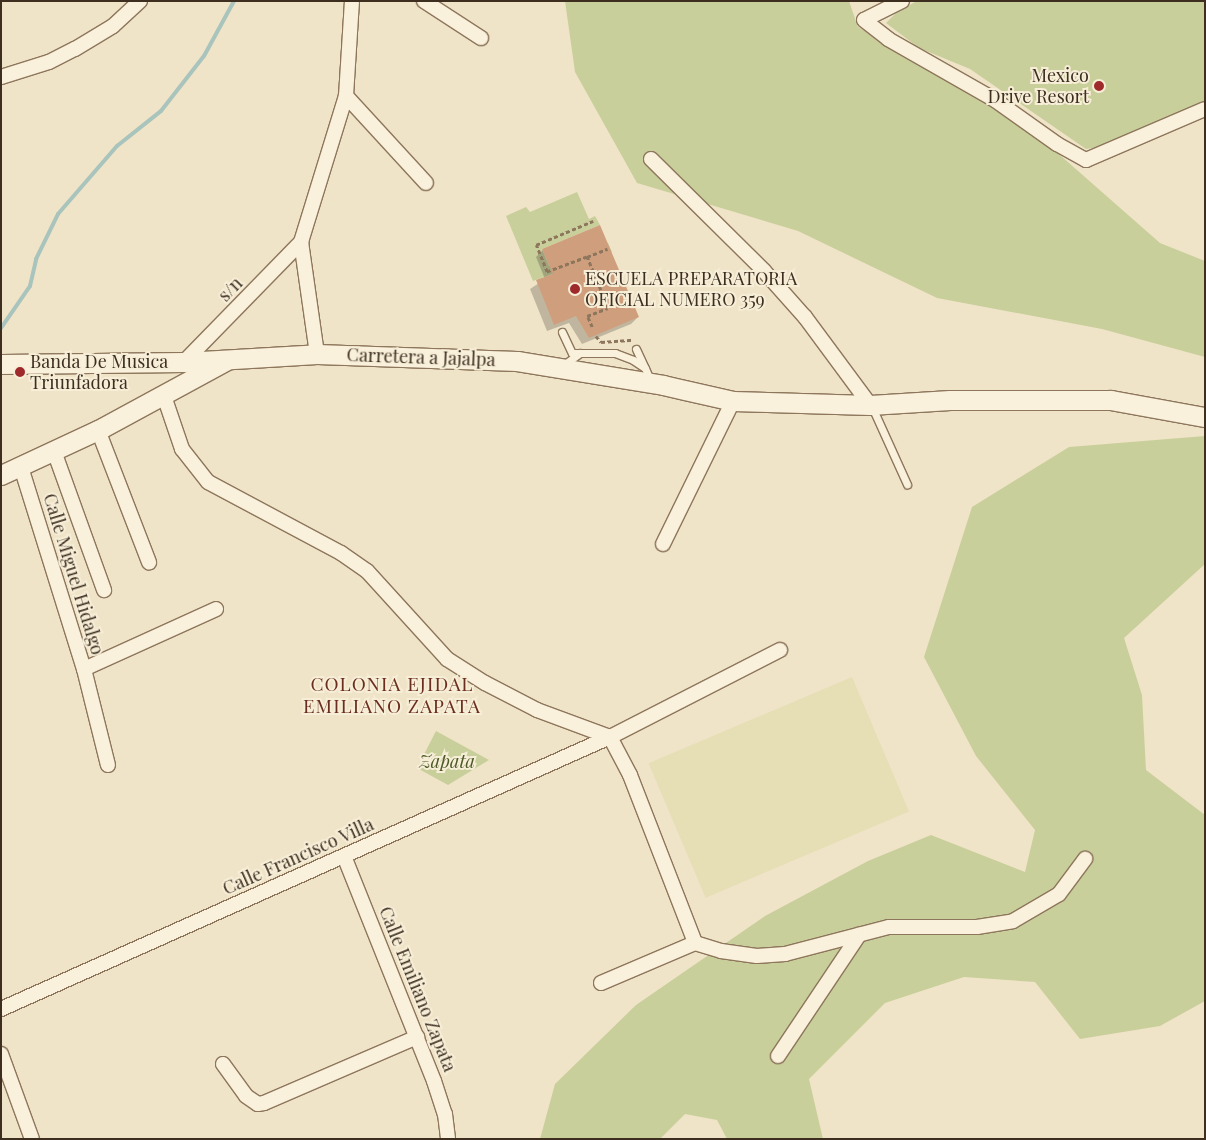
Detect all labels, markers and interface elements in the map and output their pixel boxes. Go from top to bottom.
place label: Mexico Drive Resort [987,65,1089,108]
marker: Mexico Drive Resort [1093,80,1105,92]
place label: ESCUELA PREPARATORIA OFICIAL NUMERO 359 [585,268,797,310]
street label: s/n [213,272,247,306]
marker: ESCUELA PREPARATORIA OFICIAL NUMERO 359 [569,283,581,295]
street label: Carretera a Jajalpa [346,344,496,370]
place label: Banda De Musica Triunfadora [30,351,168,394]
marker: Banda De Musica Triunfadora [14,366,26,378]
street label: Calle Miguel Hidalgo [39,491,109,657]
district label: COLONIA EJIDAL EMILIANO ZAPATA [301,673,483,717]
park label: Zapata [419,750,475,772]
street label: Calle Francisco Villa [219,813,377,899]
street label: Calle Emiliano Zapata [375,903,461,1075]

